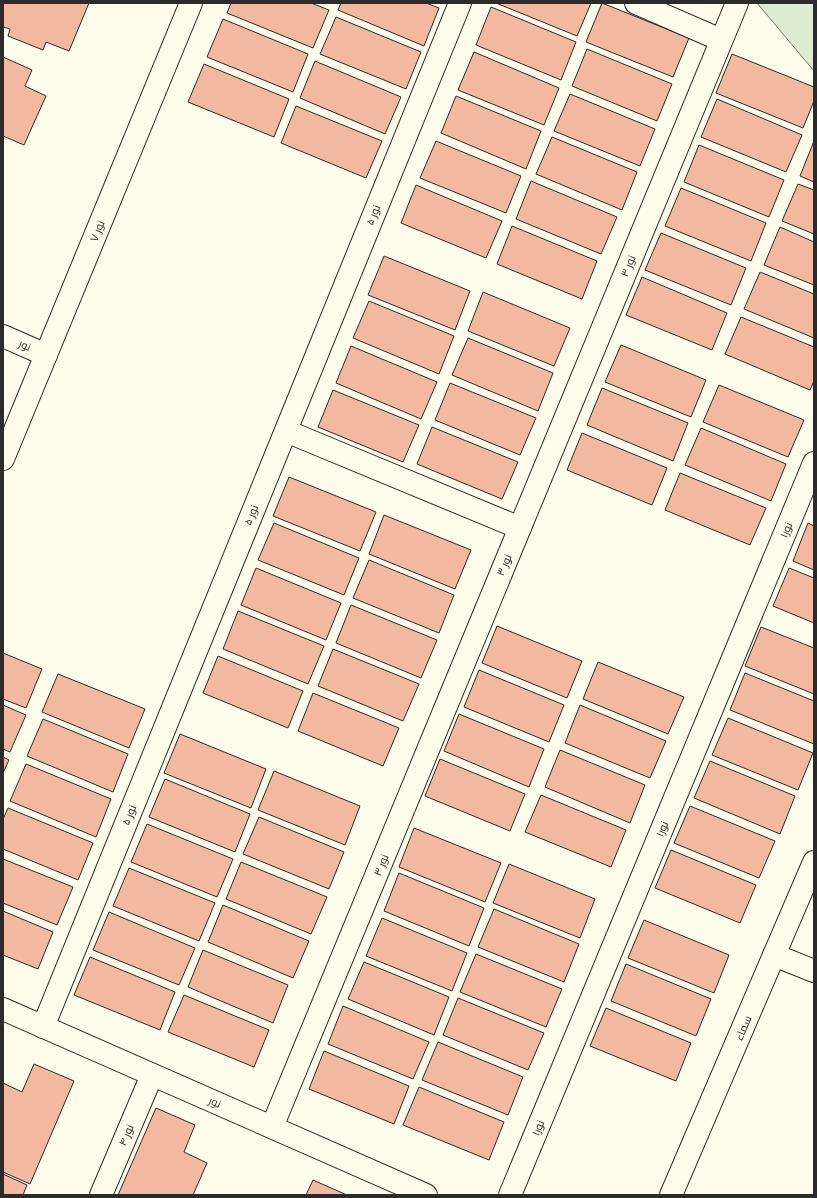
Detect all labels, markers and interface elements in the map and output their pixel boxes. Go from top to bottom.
street label: نور ۵ [363,203,383,227]
street label: نور ۷ [86,218,108,244]
street label: نور ۳ [617,253,639,279]
street label: نور [16,336,33,354]
street label: نور ۵ [241,503,261,527]
street label: نور۱ [777,520,796,540]
street label: نور ۳ [493,552,515,578]
street label: نور ۵ [119,803,139,827]
street label: نور۱ [653,819,672,839]
street label: نور ۳ [370,852,392,878]
street label: سماء [732,1013,754,1043]
street label: نور [206,1093,223,1111]
street label: نور۱ [529,1118,548,1138]
street label: نور ۴ [115,1122,137,1148]

